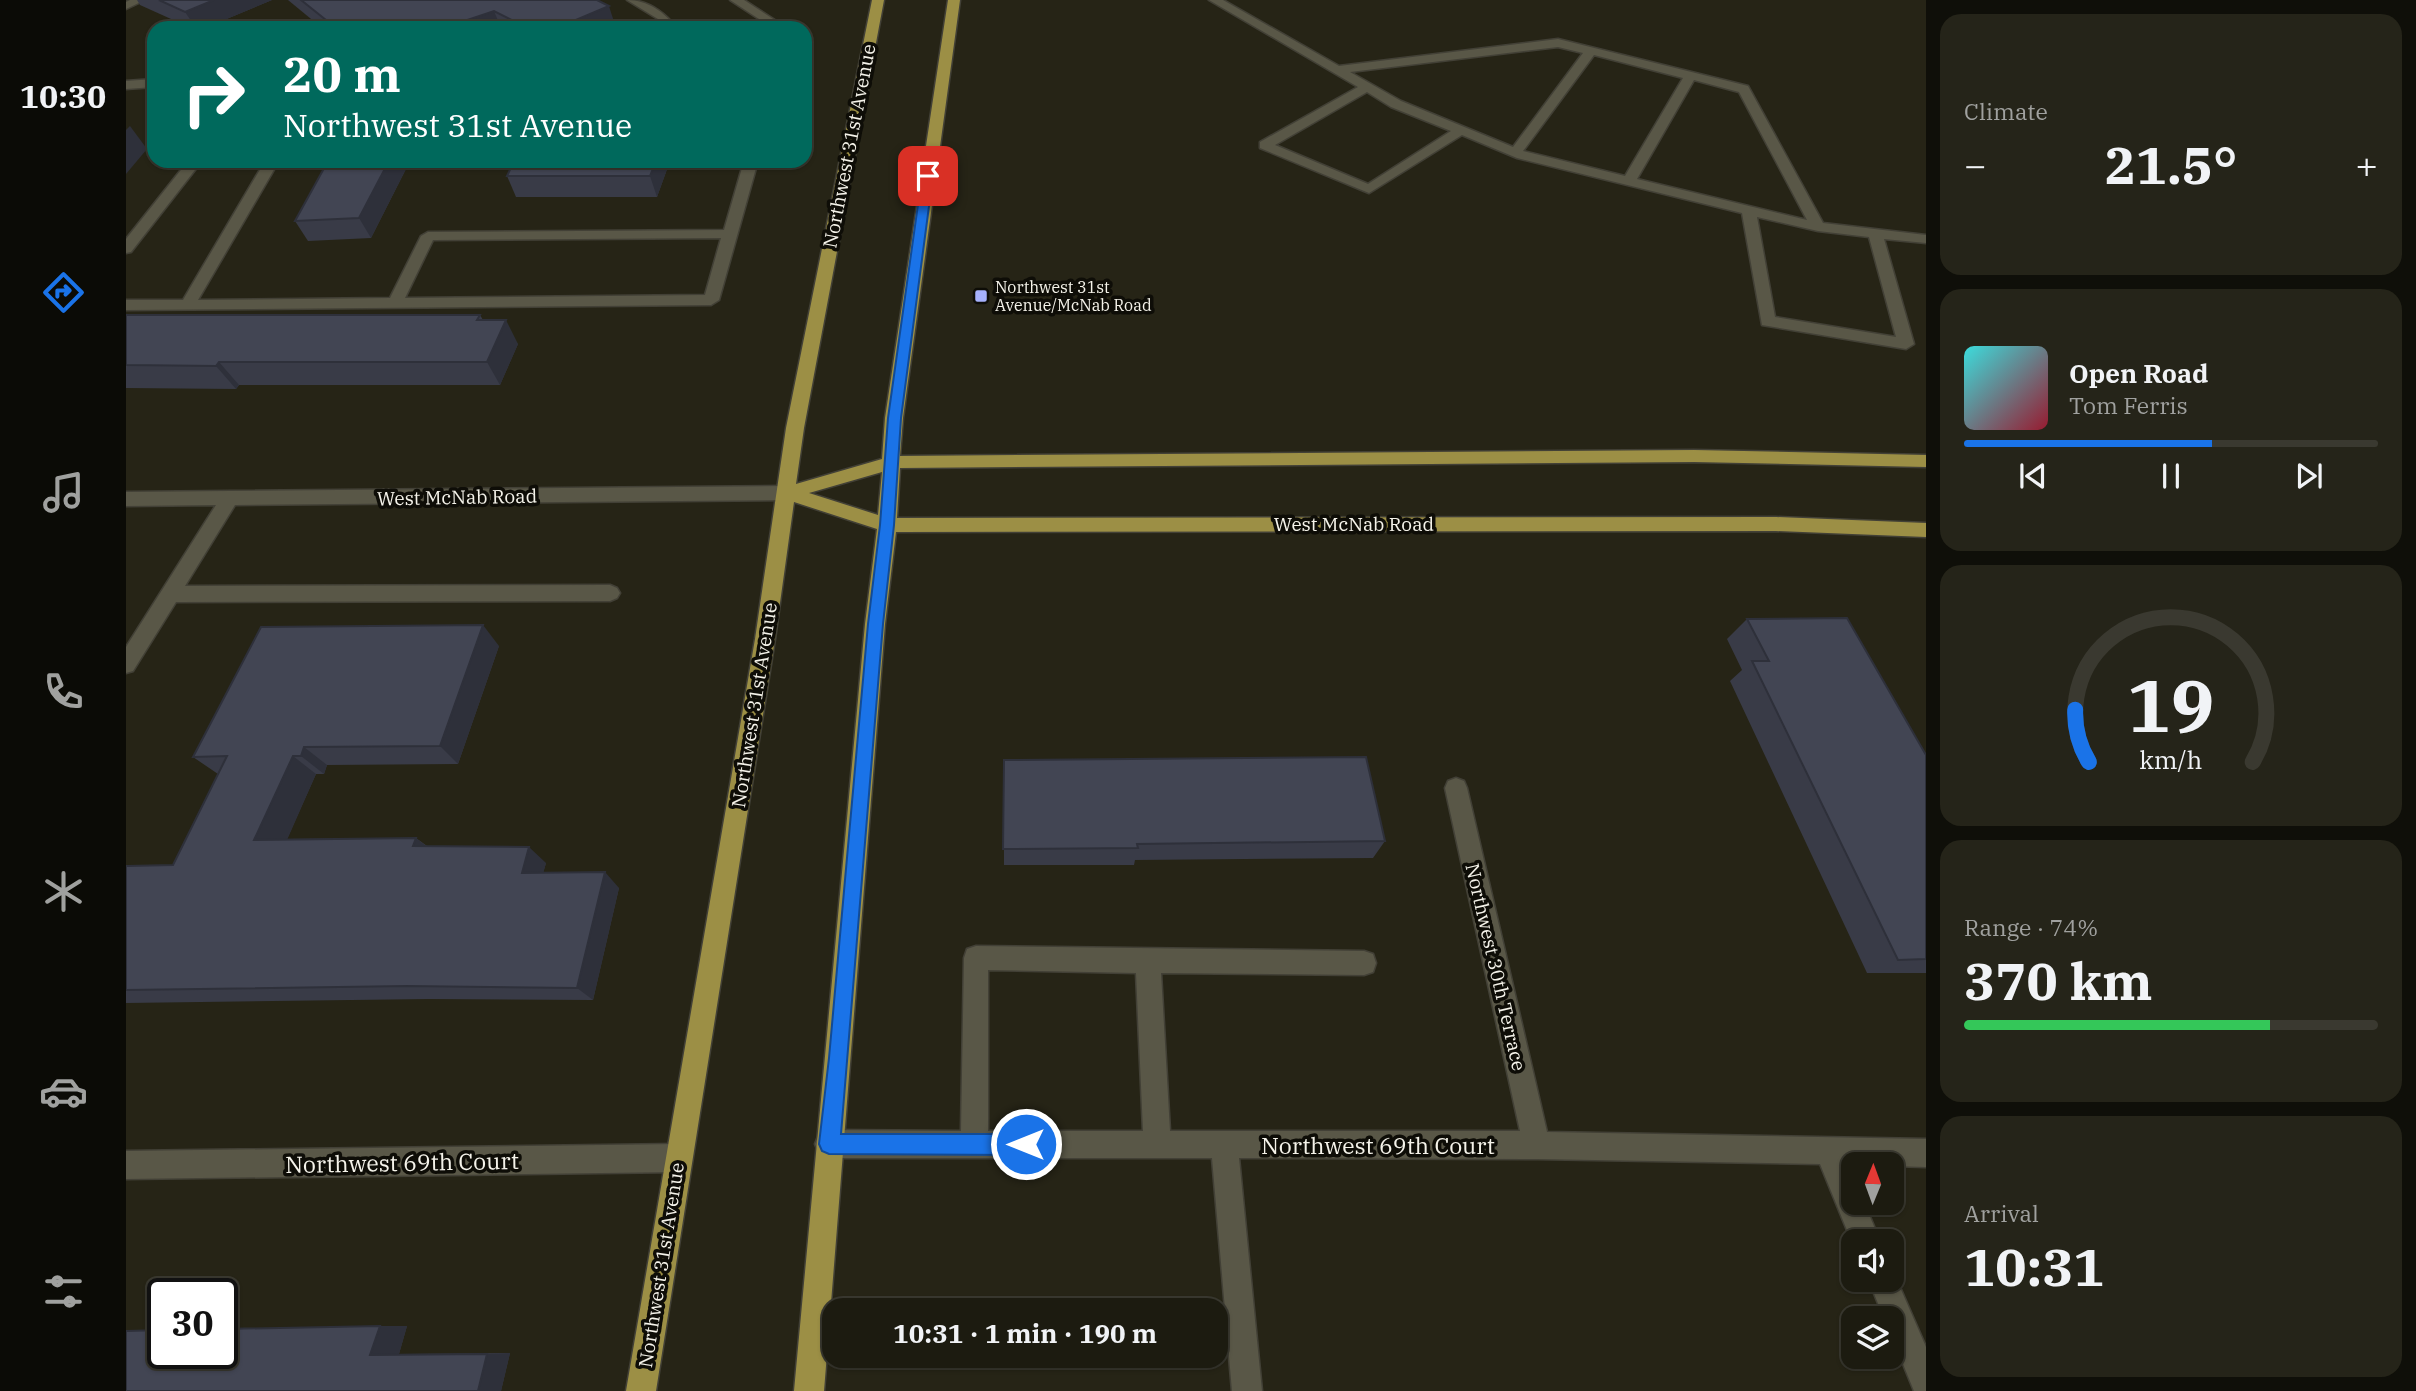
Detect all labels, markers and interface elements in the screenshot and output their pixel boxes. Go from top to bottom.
text: 20 m [283,42,401,105]
street label: Northwest 31st Avenue [817,42,881,250]
icon: right [168,49,259,140]
text: 10:30 [20,75,106,117]
text: Climate [1964,96,2048,126]
text: Northwest 31st Avenue [283,104,632,146]
text: 21.5° [2105,131,2237,198]
text: − [1964,140,1987,189]
text: + [2355,140,2378,189]
pin [898,146,958,206]
icon: arrive [909,157,947,195]
icon: directions [39,268,88,317]
place label: Northwest 31st Avenue/McNab Road [995,277,1152,315]
marker: Northwest 31st Avenue/McNab Road [973,288,989,304]
text: Open Road [2069,356,2208,390]
text: Tom Ferris [2069,390,2188,420]
icon: previous [2014,457,2052,495]
icon: pause [2152,457,2190,495]
icon: next [2290,457,2328,495]
icon: music [39,468,88,517]
street label: West McNab Road [377,484,537,510]
street label: West McNab Road [1274,512,1434,536]
street label: Northwest 31st Avenue [726,601,782,809]
text: 19 [2127,657,2215,752]
icon: phone [39,667,88,716]
text: km/h [2139,742,2203,775]
street label: Northwest 30th Terrace [1460,861,1532,1073]
icon: climate [39,867,88,916]
text: Range · 74% [1964,912,2098,942]
text: 370 km [1964,947,2153,1014]
icon: car [39,1067,88,1116]
position arrow [989,1107,1063,1181]
street label: Northwest 69th Court [1261,1130,1495,1160]
street label: Northwest 69th Court [285,1145,519,1179]
north arrow [1841,1152,1904,1214]
map controls [1841,1152,1904,1369]
street label: Northwest 31st Avenue [633,1161,689,1369]
text: Arrival [1964,1198,2039,1228]
button: sound [1841,1229,1904,1292]
text: 10:31 [1964,1233,2105,1300]
icon: filters [39,1267,88,1316]
speed limit sign: 30 [147,1278,238,1369]
button: layers [1841,1306,1904,1369]
text: 10:31 · 1 min · 190 m [893,1316,1157,1350]

